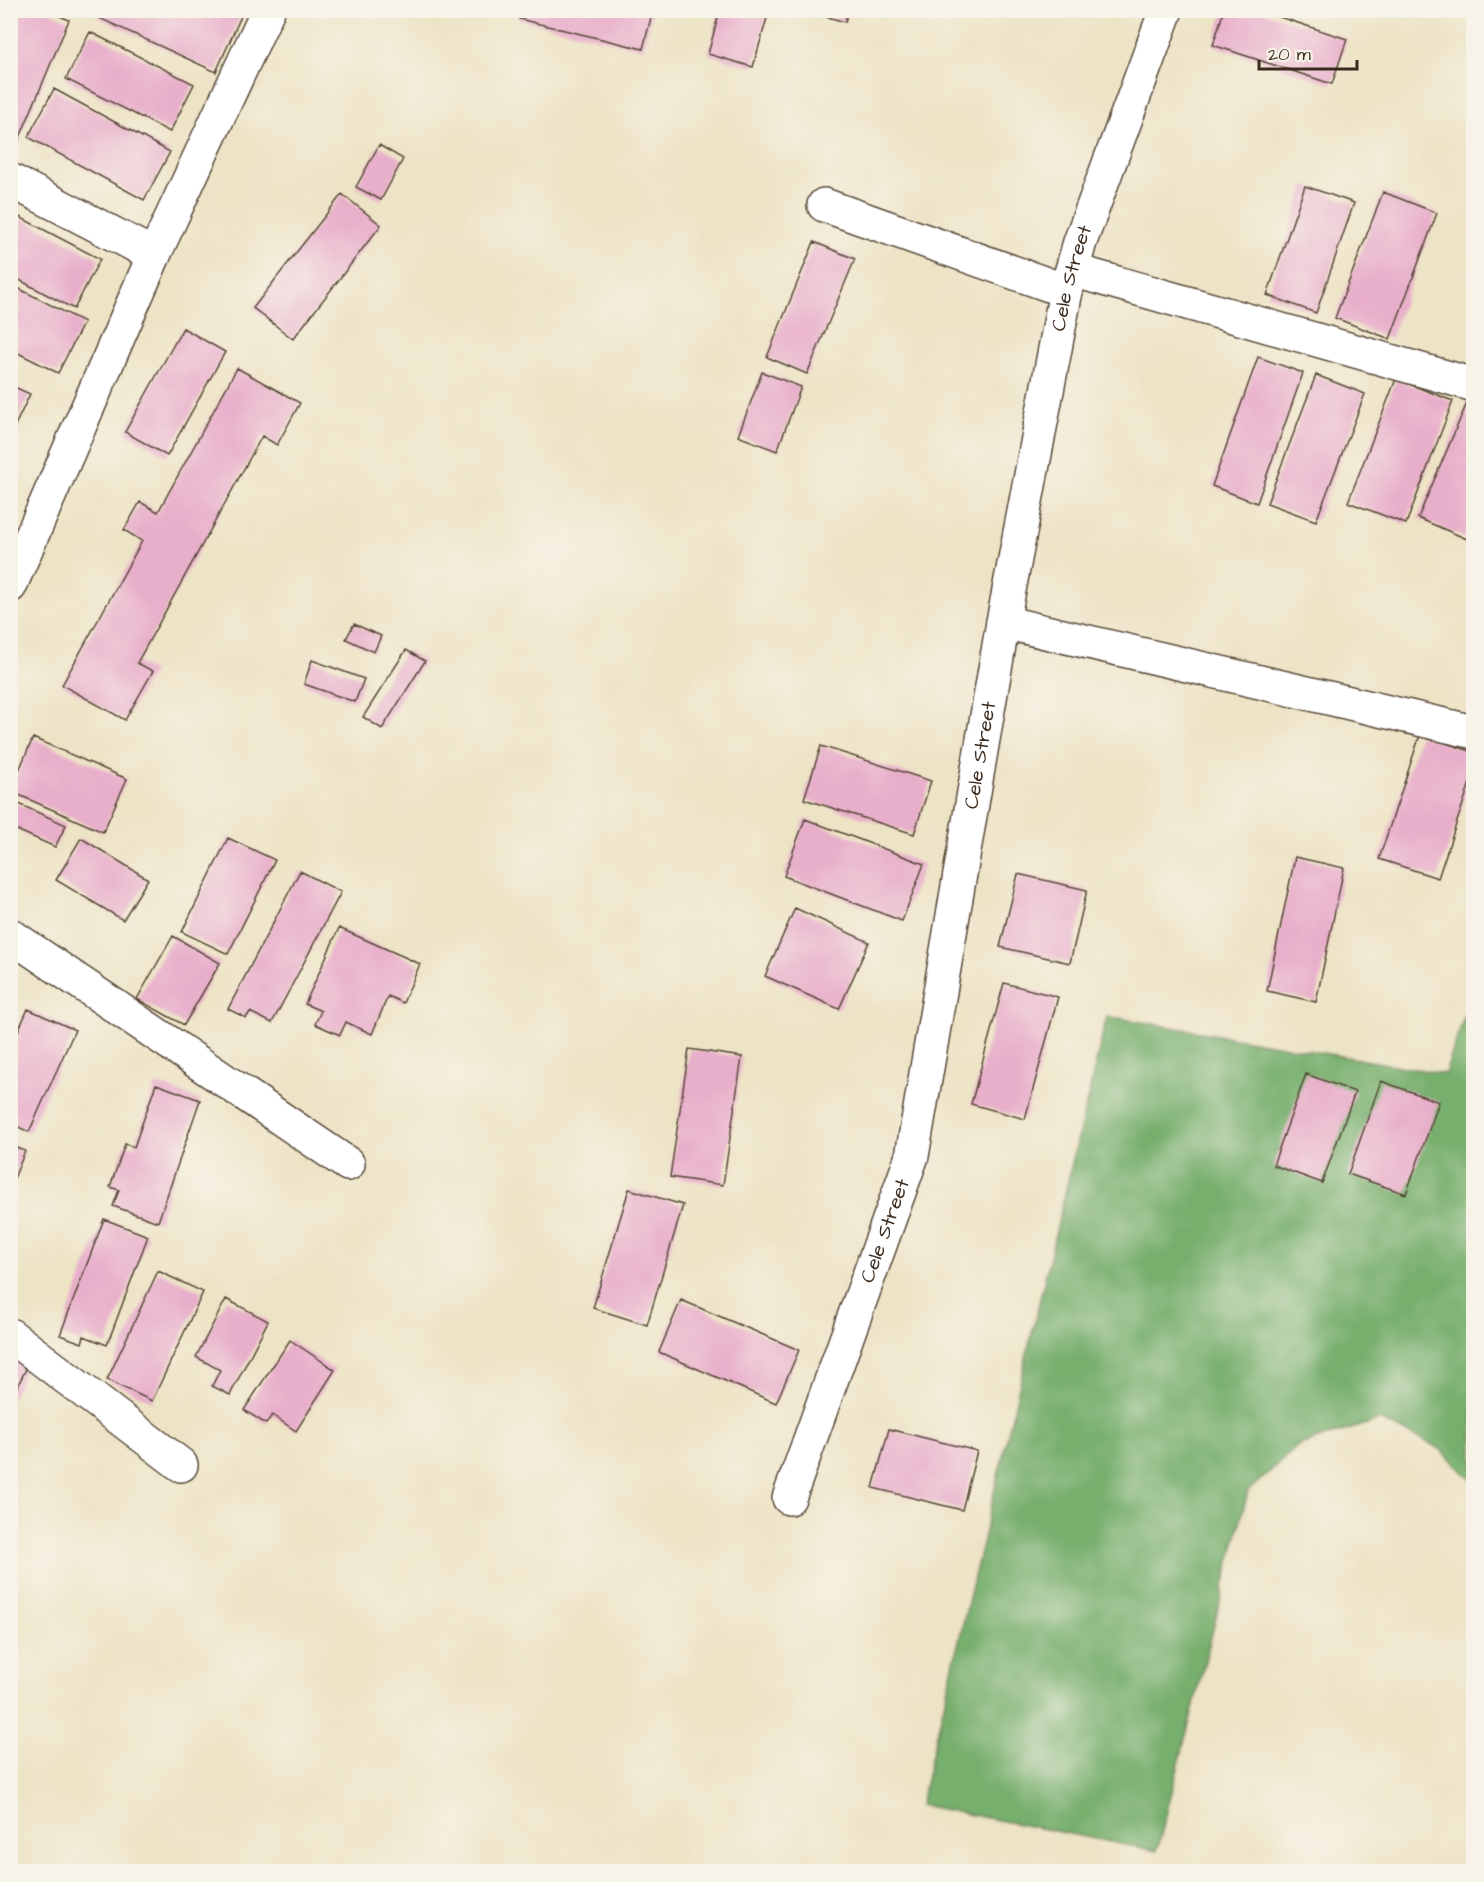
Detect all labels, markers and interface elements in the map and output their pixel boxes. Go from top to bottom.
scale bar [1259,33,1356,71]
text: 20 m [1268,42,1311,67]
street label: Cele Street [1045,221,1099,333]
street label: Cele Street [957,699,1003,811]
street label: Cele Street [854,1175,917,1287]

